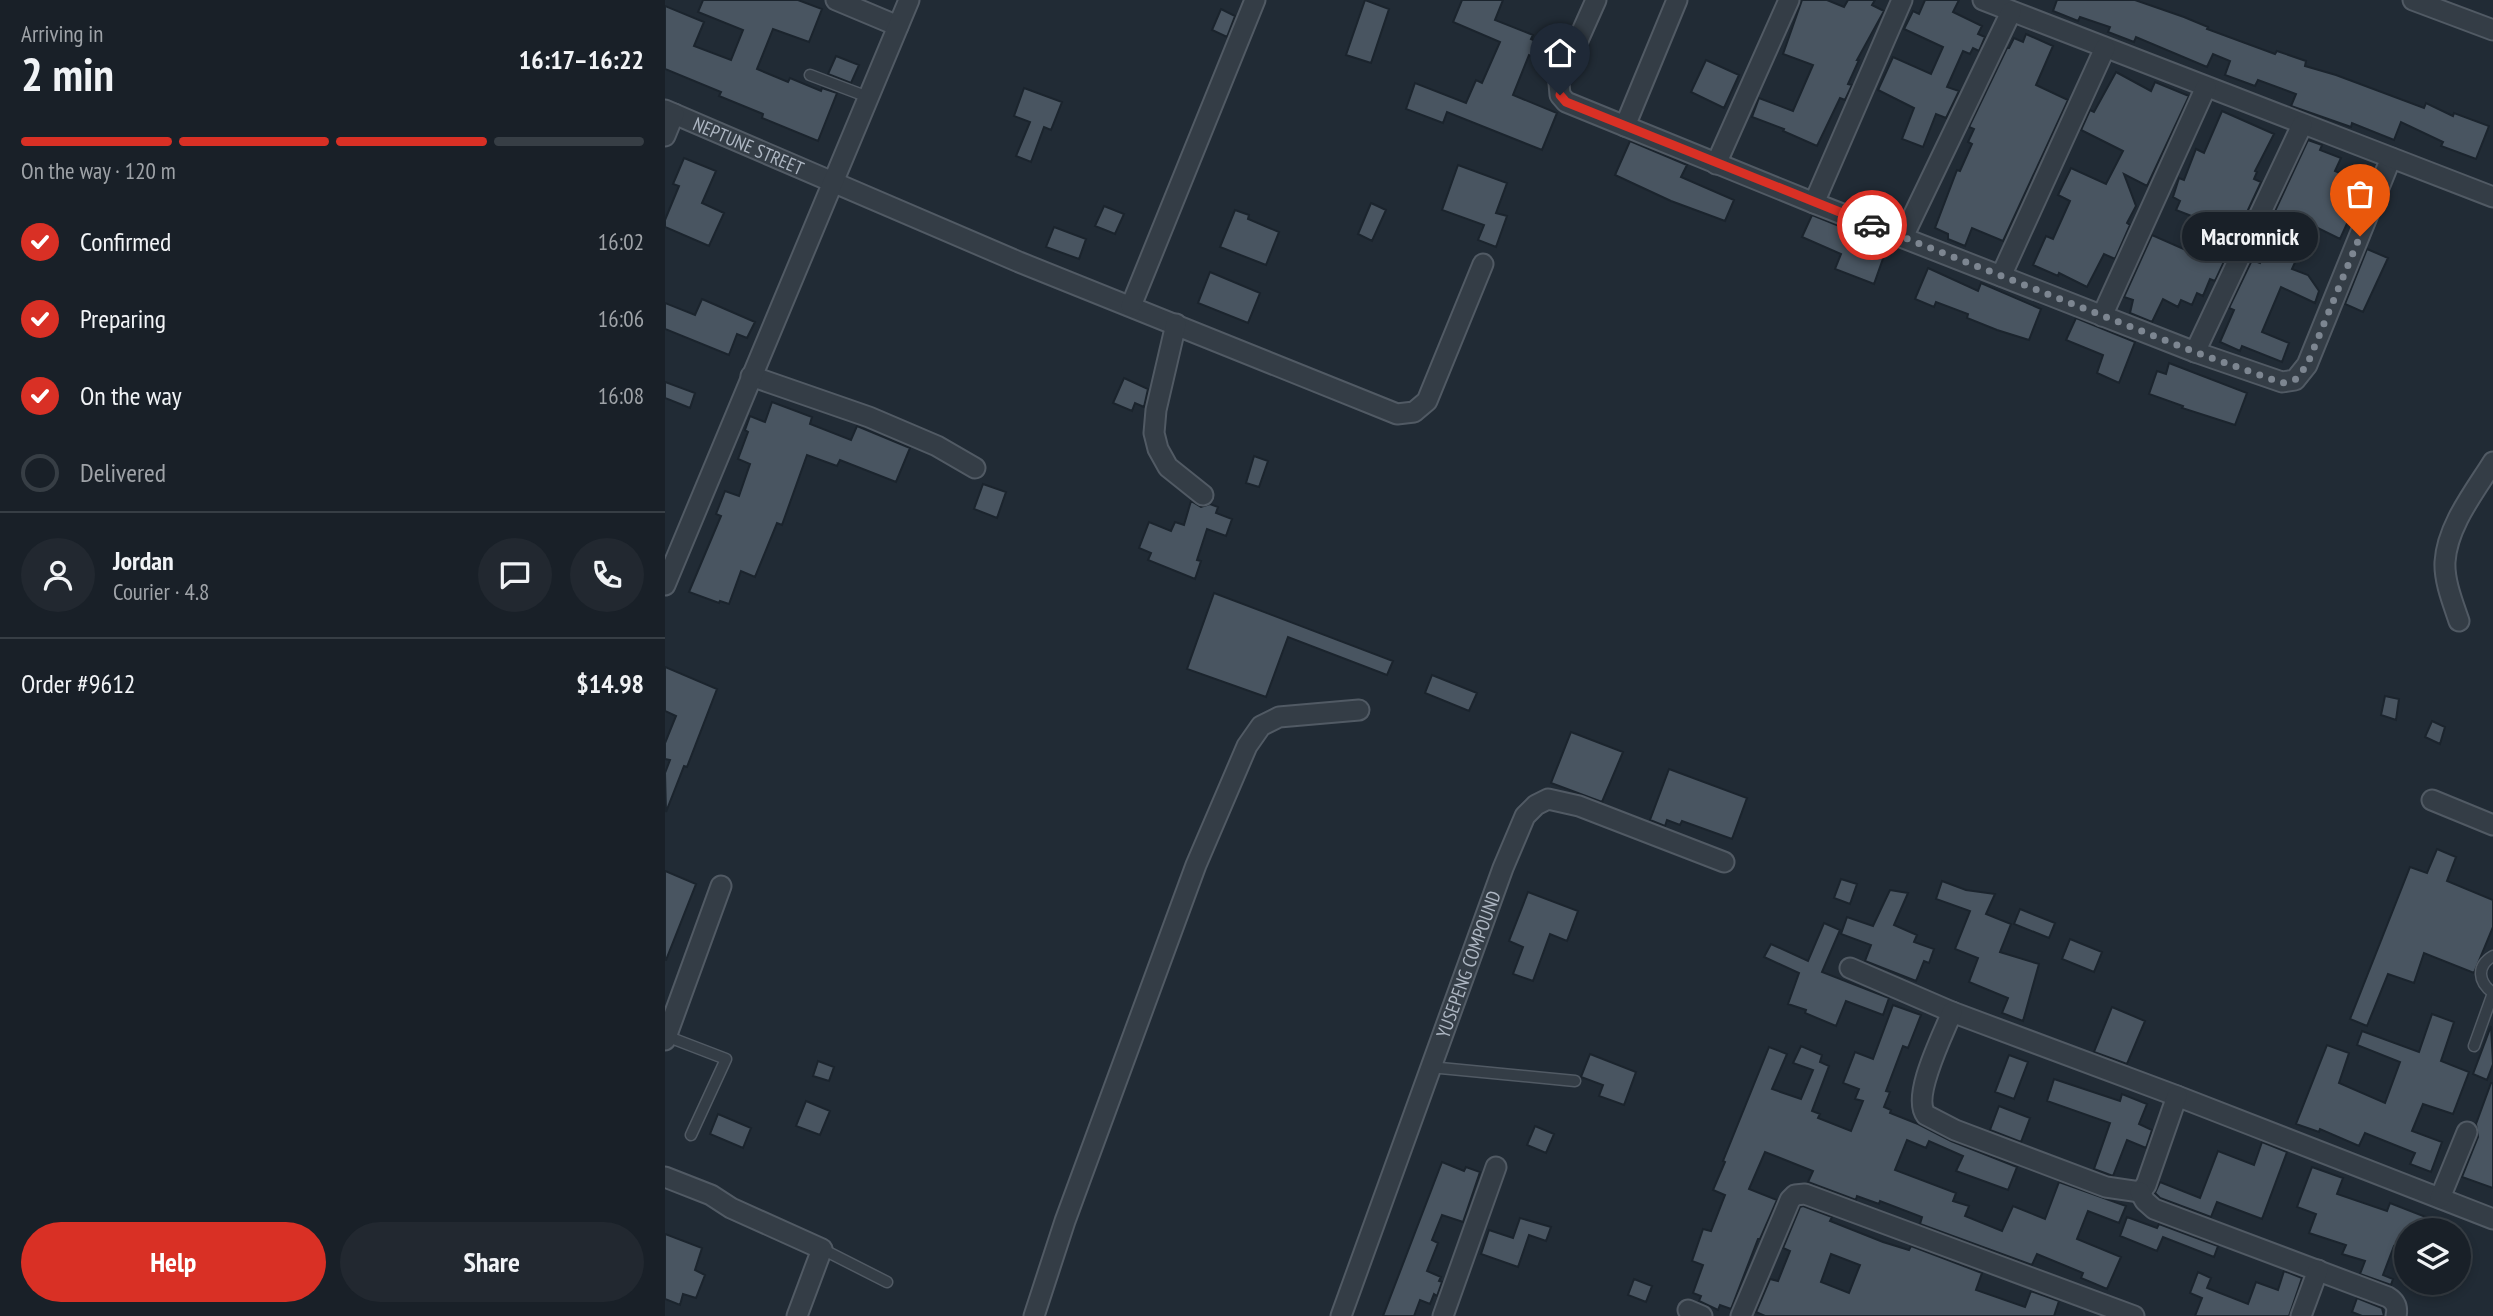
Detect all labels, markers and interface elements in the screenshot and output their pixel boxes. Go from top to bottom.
text: Arriving in [21,19,103,48]
pin [1530,23,1590,95]
icon: home [1541,34,1579,72]
text: 16:17–16:22 [519,43,644,76]
text: 2 min [21,44,114,104]
street label: NEPTUNE STREET [690,112,808,180]
text: On the way · 120 m [21,156,176,185]
pin [2330,164,2390,236]
icon: bag [2341,175,2379,213]
courier [1837,190,1907,260]
icon: car [1853,206,1891,244]
callout: Macromnick [2181,212,2318,260]
text: Macromnick [2201,222,2299,251]
icon: check [21,223,59,261]
text: Confirmed [80,225,171,258]
text: 16:02 [598,227,644,256]
icon: check [21,300,59,338]
text: Preparing [80,302,166,335]
text: 16:06 [598,304,644,333]
icon: check [21,377,59,415]
text: On the way [80,379,182,412]
text: 16:08 [598,381,644,410]
text: Delivered [80,456,166,489]
button: person [21,538,95,612]
button: chat [478,538,552,612]
button: phone [570,538,644,612]
text: Jordan [113,544,174,577]
text: Courier · 4.8 [113,577,209,606]
text: Order #9612 [21,667,136,700]
text: $14.98 [576,667,644,700]
street label: YUSEPENG COMPOUND [1431,887,1506,1041]
map controls [2394,1218,2471,1295]
button: layers [2394,1218,2471,1295]
button: Help [21,1222,326,1302]
button: Share [340,1222,644,1302]

